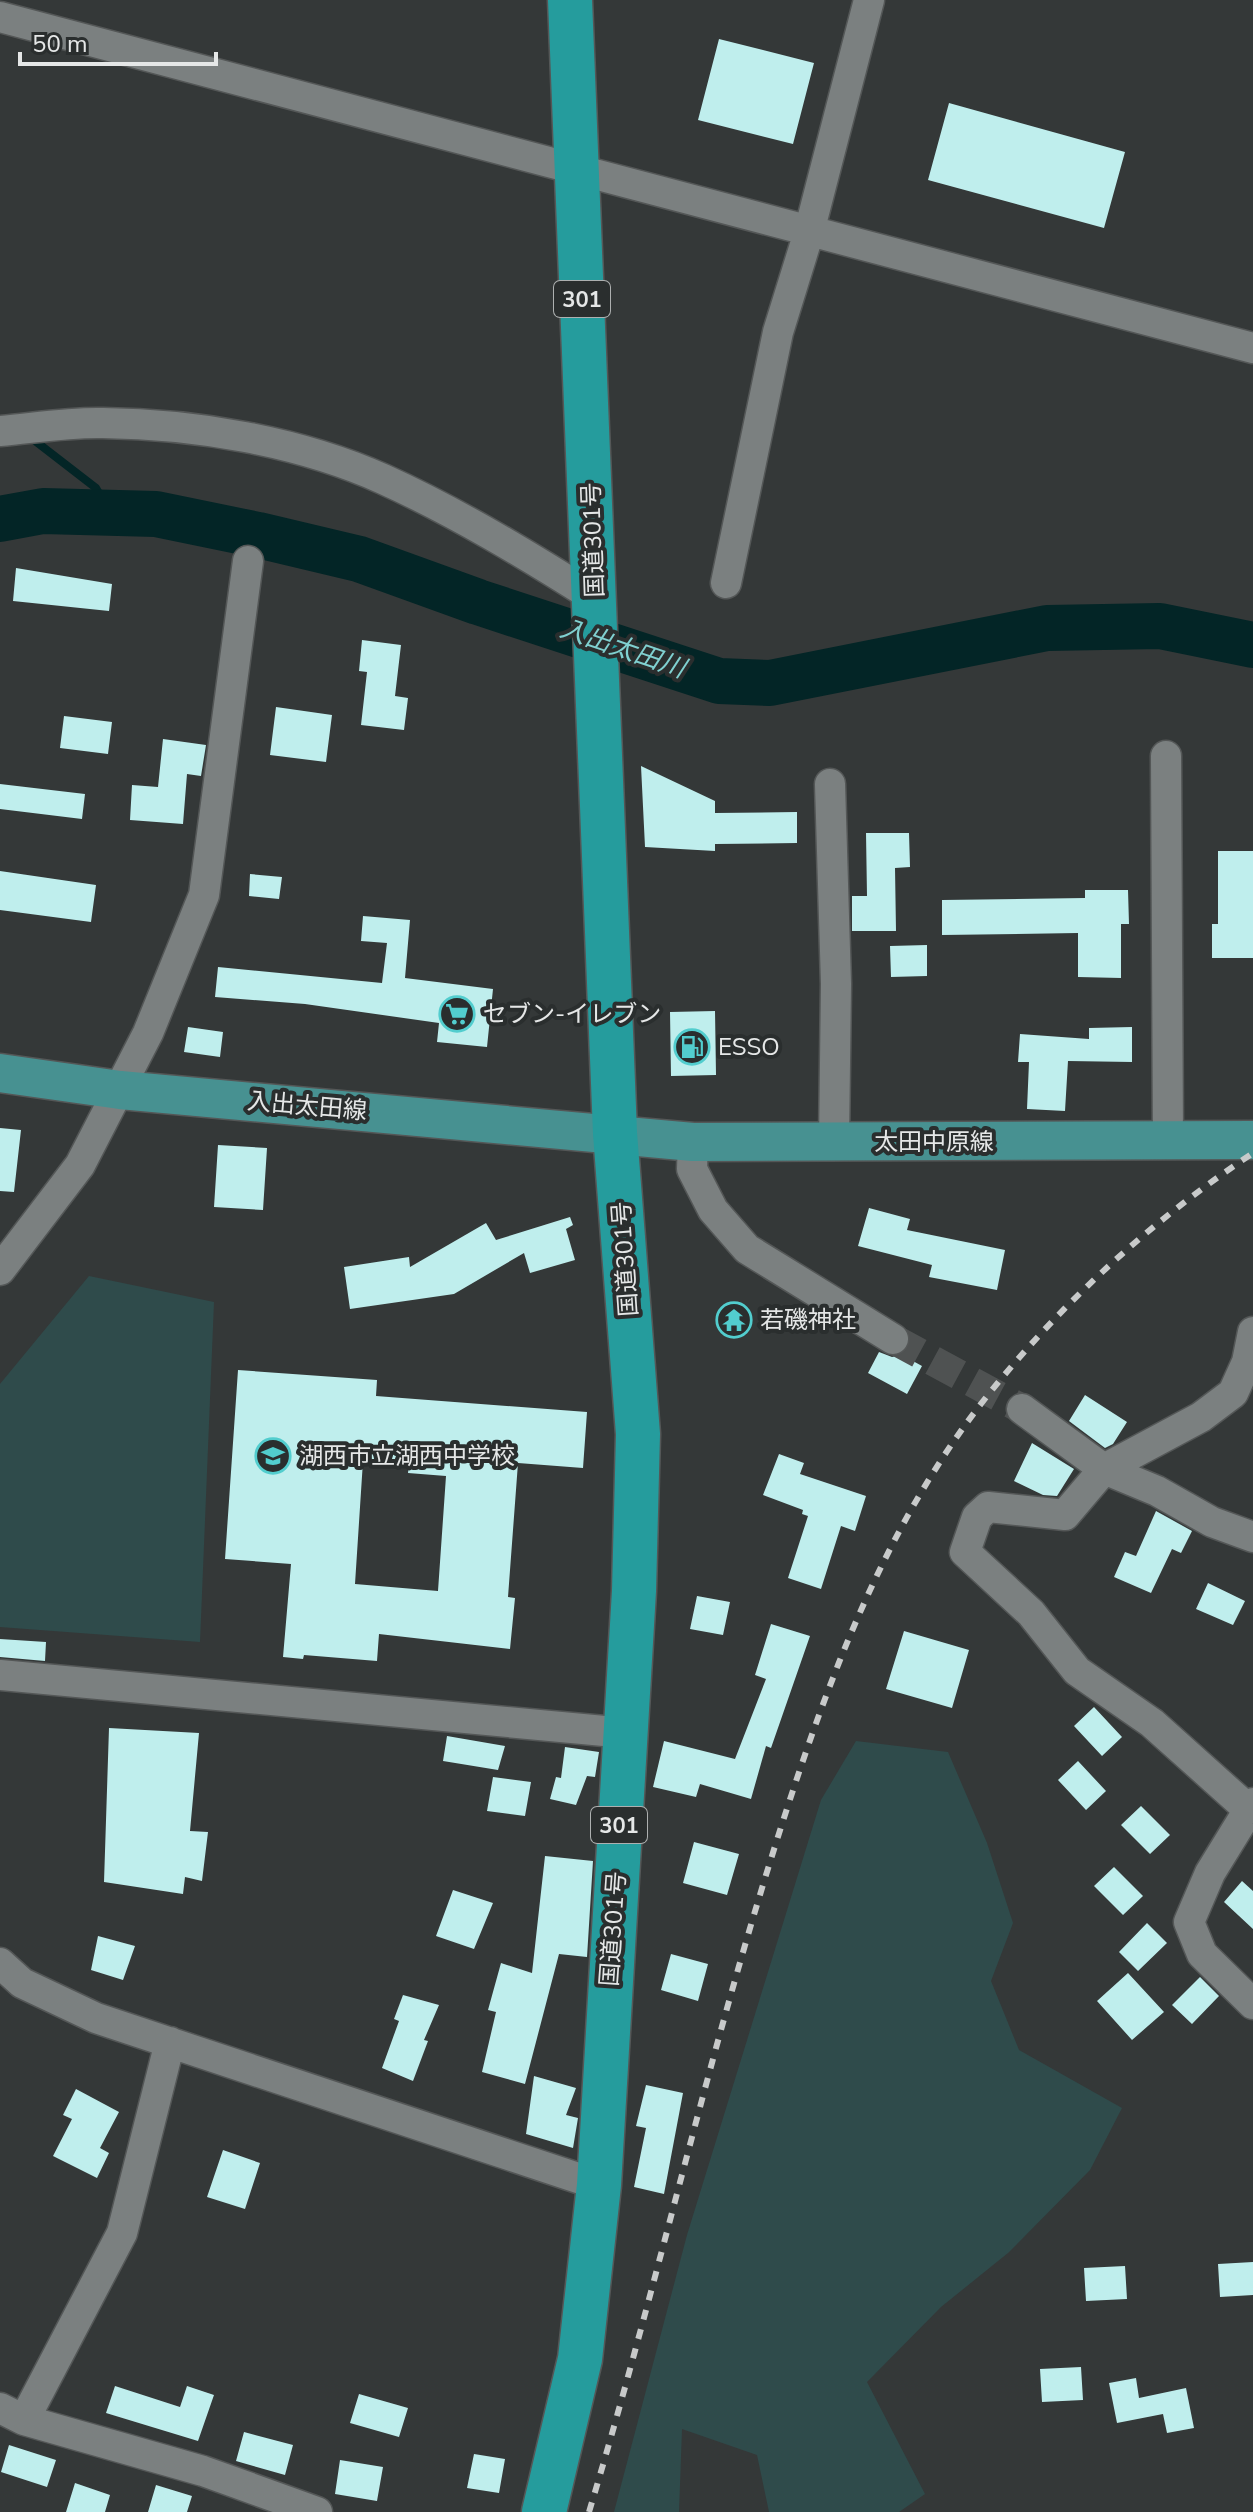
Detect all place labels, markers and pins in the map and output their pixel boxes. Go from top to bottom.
supermarket icon: セブン-イレブン [438,995,476,1033]
place label: セブン-イレブン [483,998,661,1030]
fuel station icon: ESSO [673,1028,711,1066]
place label: ESSO [718,1031,780,1063]
temple icon: 若磯神社 [715,1301,753,1339]
place label: 若磯神社 [760,1304,856,1336]
school or university icon: 湖西市立湖西中学校 [254,1437,292,1475]
place label: 湖西市立湖西中学校 [299,1440,515,1472]

